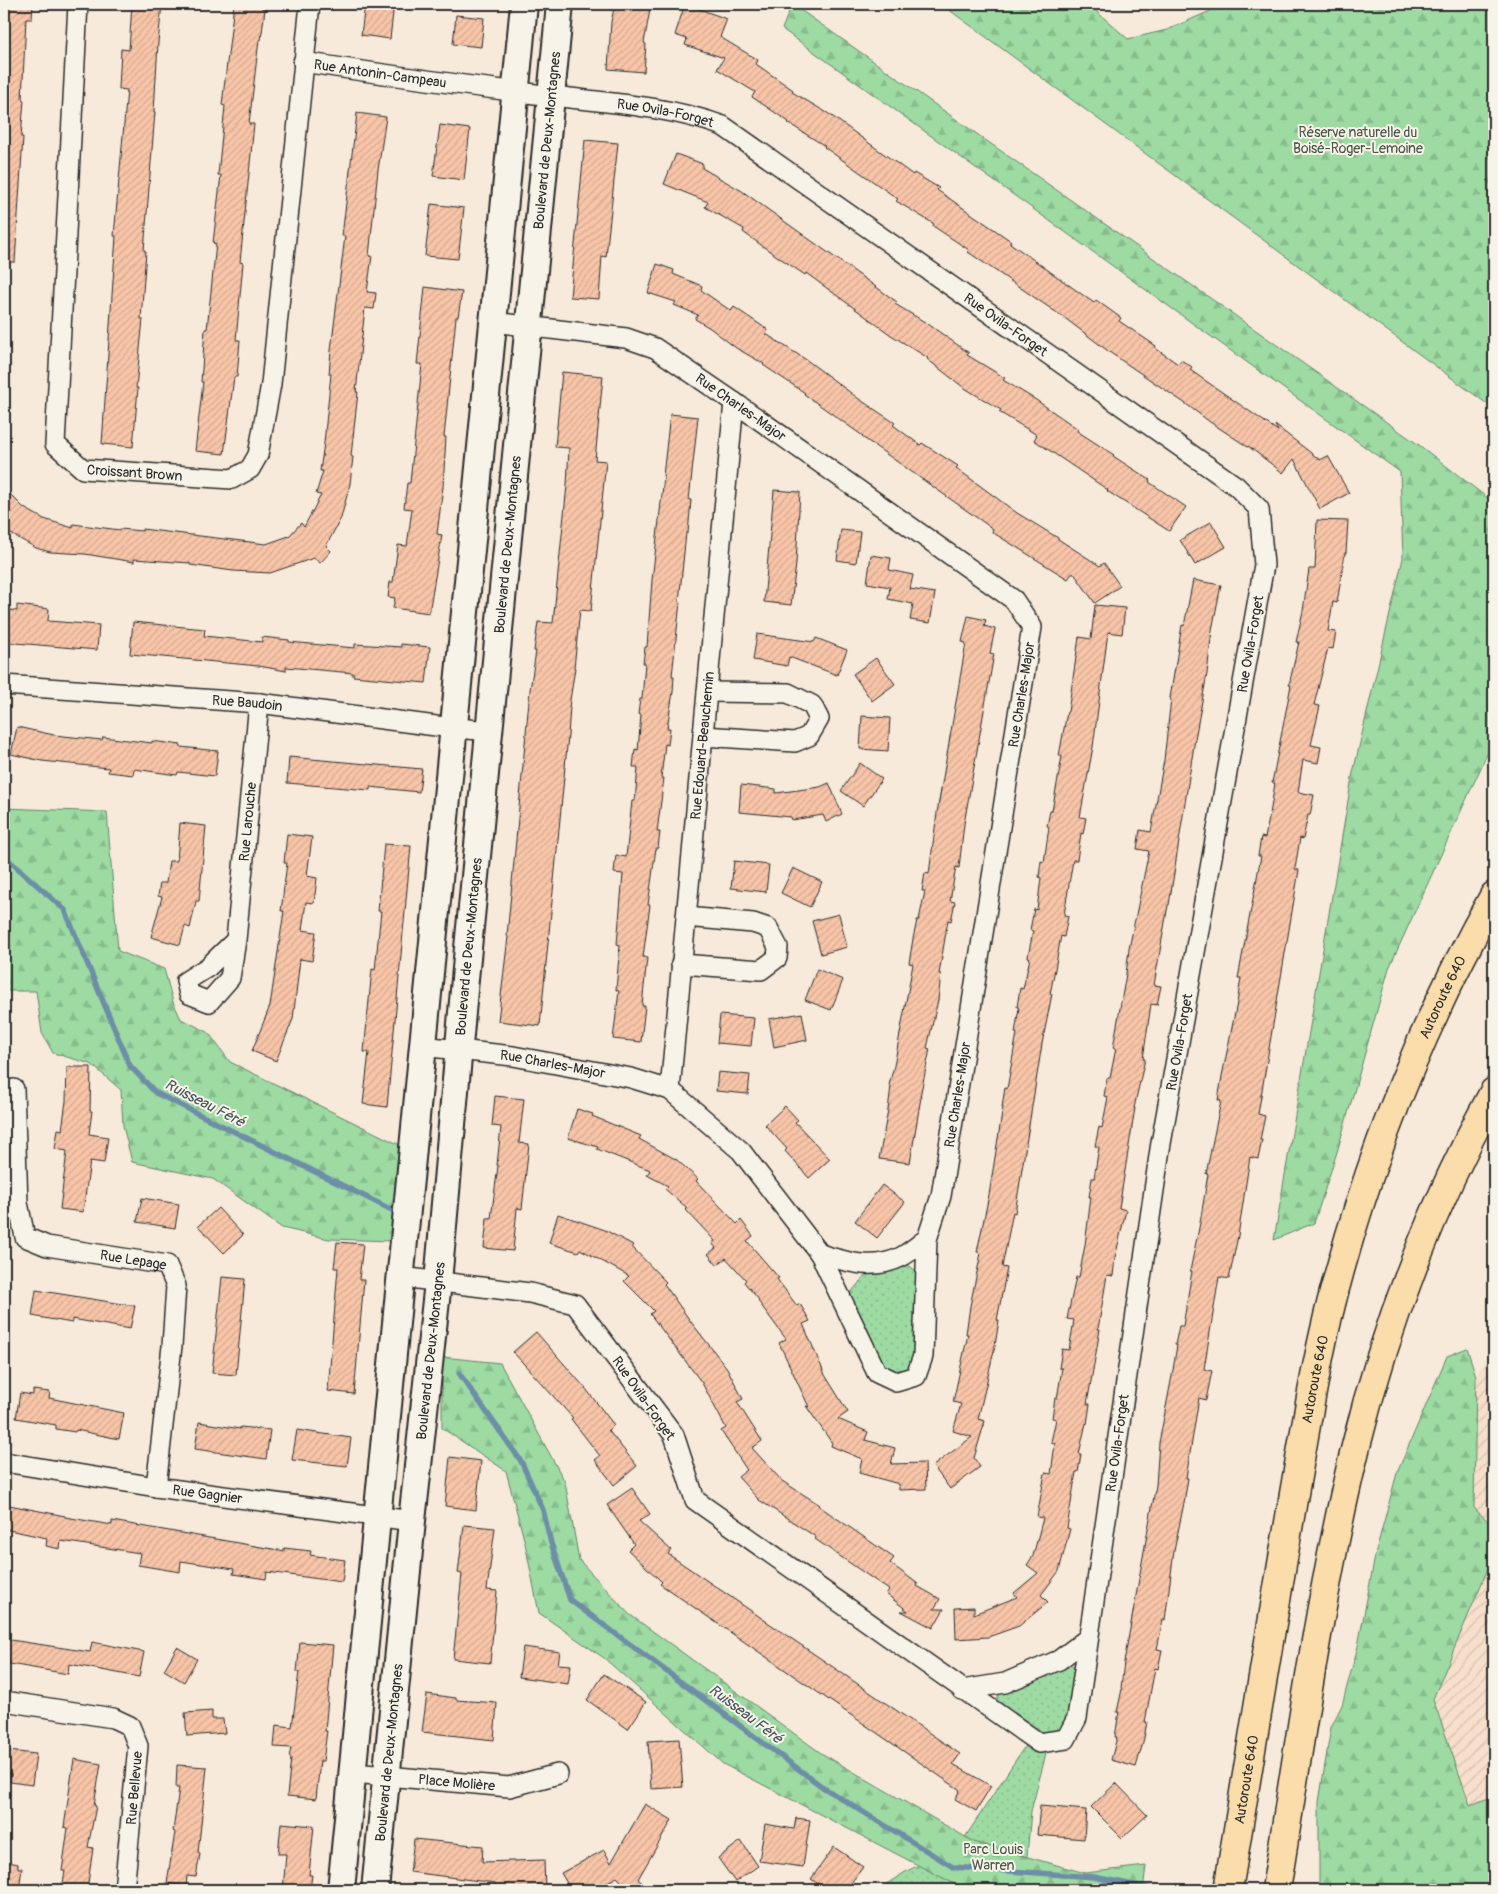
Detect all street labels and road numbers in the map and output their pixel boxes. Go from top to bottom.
street label: Boulevard de Deux-Montagnes [530,50,564,230]
street label: Rue Antonin-Campeau [313,56,447,92]
street label: Rue Ovila-Forget [616,95,716,131]
street label: Rue Ovila-Forget [960,290,1051,360]
street label: Rue Charles-Major [692,370,789,445]
street label: Boulevard de Deux-Montagnes [491,454,525,634]
street label: Croissant Brown [86,461,183,485]
street label: Rue Ovila-Forget [1234,594,1267,694]
street label: Rue Charles-Major [1005,641,1039,749]
street label: Rue Edouard-Beauchemin [687,671,718,820]
street label: Rue Baudoin [211,692,284,715]
street label: Rue Larouche [236,781,260,862]
street label: Boulevard de Deux-Montagnes [452,856,486,1036]
street label: Autoroute 640 [1416,953,1470,1041]
street label: Rue Ovila-Forget [1163,992,1196,1092]
street label: Rue Charles-Major [941,1040,975,1149]
street label: Rue Charles-Major [499,1047,607,1082]
street label: Rue Lepage [99,1247,168,1274]
street label: Boulevard de Deux-Montagnes [413,1261,449,1441]
street label: Autoroute 640 [1298,1334,1332,1425]
street label: Rue Ovila-Forget [608,1353,679,1444]
street label: Rue Ovila-Forget [1102,1393,1133,1493]
street label: Rue Gagnier [171,1481,243,1507]
street label: Boulevard de Deux-Montagnes [372,1662,407,1842]
street label: Autoroute 640 [1231,1734,1262,1825]
street label: Rue Bellevue [123,1750,146,1826]
street label: Place Molière [417,1771,496,1795]

